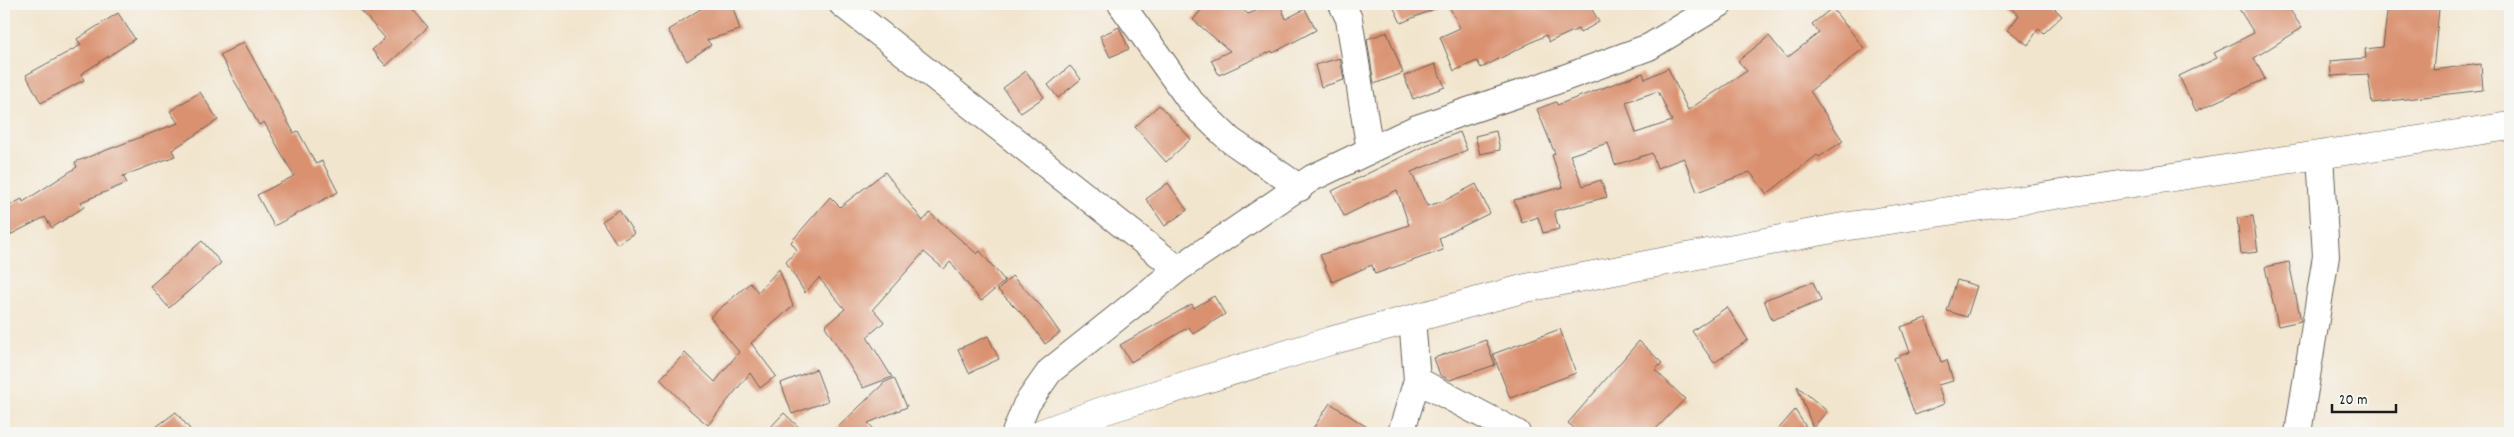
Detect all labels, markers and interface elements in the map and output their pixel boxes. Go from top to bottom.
scale bar [2332,382,2395,414]
text: 20 m [2339,390,2367,412]

